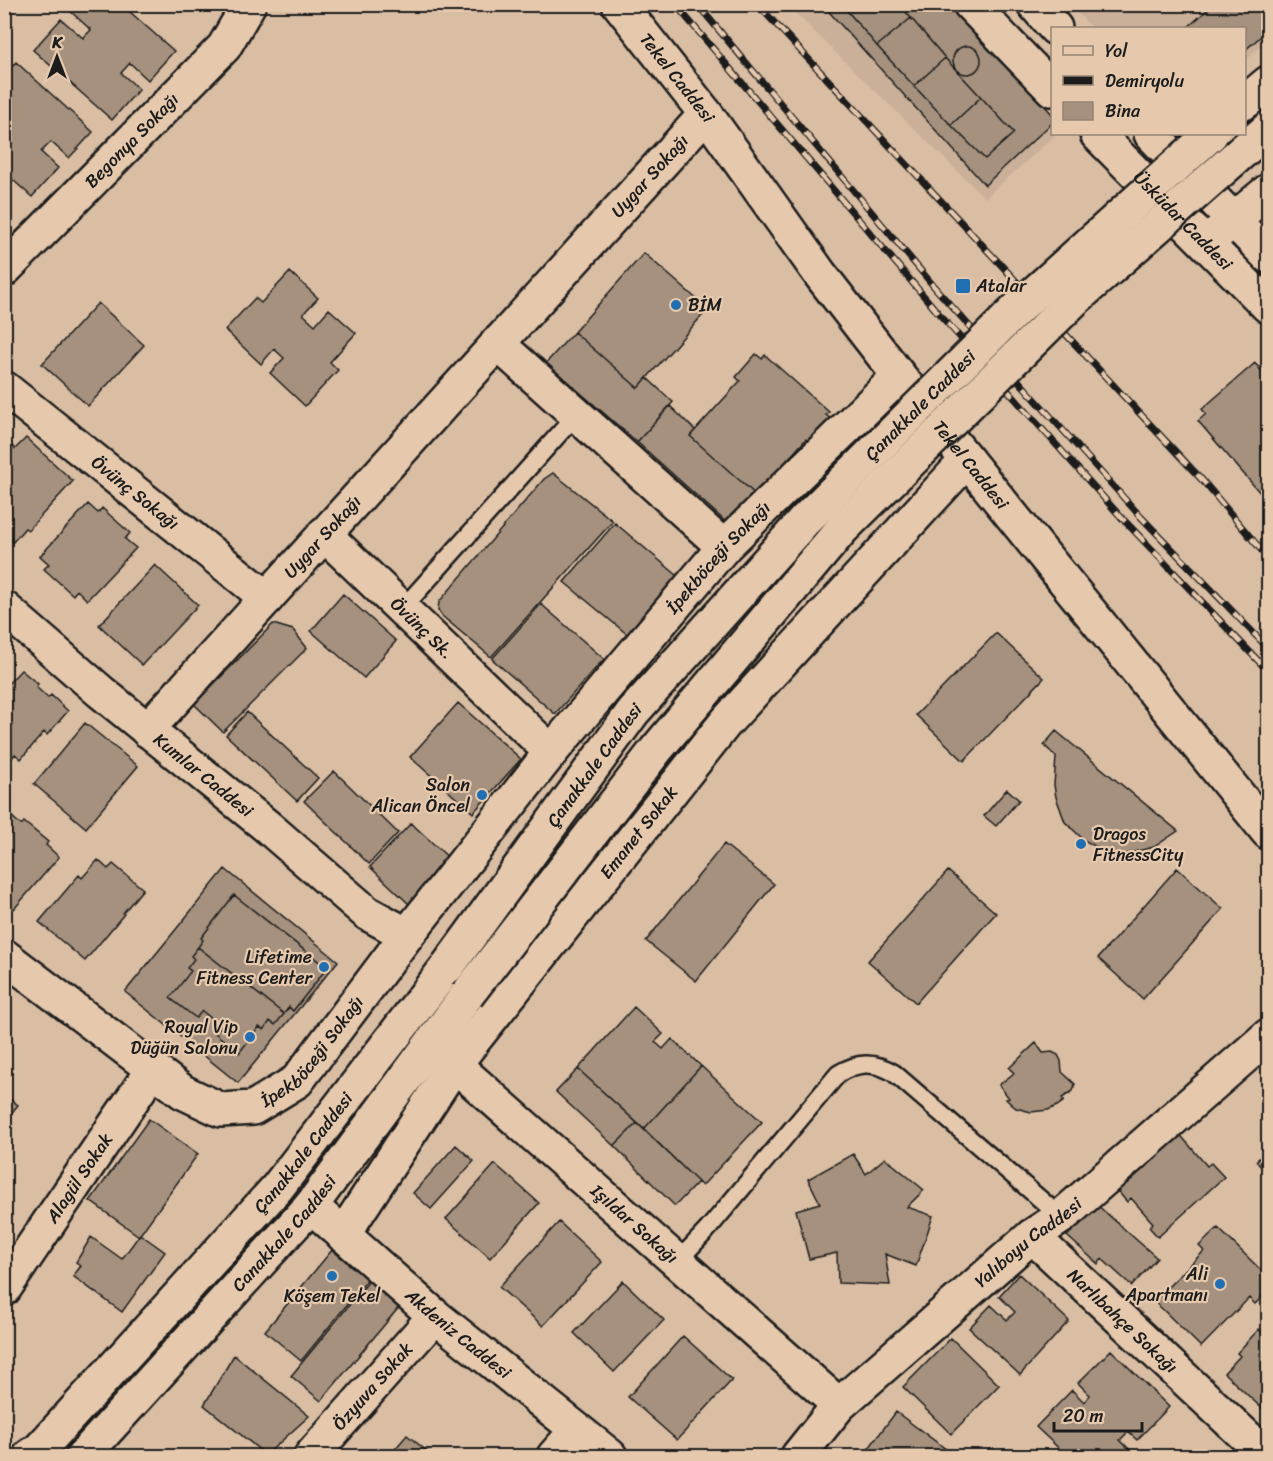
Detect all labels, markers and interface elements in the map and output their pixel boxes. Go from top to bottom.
street label: Tekel Caddesi [631,25,724,130]
north arrow [27,27,87,87]
legend [1051,27,1246,135]
text: K [51,28,63,57]
text: Yol [1105,35,1128,67]
text: Demiryolu [1105,65,1184,97]
street label: Begonya Sokağı [77,85,187,196]
text: Bina [1105,95,1141,127]
street label: Uygar Sokağı [603,127,697,226]
street label: Üsküdar Caddesi [1125,163,1241,279]
place label: Atalar [975,270,1028,302]
marker: Atalar [954,277,972,295]
place label: BİM [688,289,722,321]
marker: BİM [669,298,683,312]
street label: Çanakkale Caddesi [857,341,985,469]
street label: Tekel Caddesi [924,413,1018,518]
street label: Övünç Sokağı [84,447,187,538]
street label: Uygar Sokağı [275,487,369,586]
street label: İpekböceği Sokağı [657,493,779,622]
street label: Övünç Sk. [382,589,462,667]
street label: Çanakkale Caddesi [538,695,651,834]
street label: Kumlar Caddesi [146,724,261,826]
place label: Salon Alican Öncel [370,769,471,822]
street label: Emanet Sokak [591,778,686,886]
marker: Salon Alican Öncel [475,788,489,802]
place label: Dragos FitnessCity [1093,818,1184,871]
marker: Dragos FitnessCity [1074,837,1088,851]
place label: Lifetime Fitness Center [197,941,314,994]
marker: Lifetime Fitness Center [317,960,331,974]
street label: İpekböceği Sokağı [253,989,372,1116]
place label: Royal Vip Düğün Salonu [130,1011,238,1064]
marker: Royal Vip Düğün Salonu [243,1030,257,1044]
street label: Çanakkale Caddesi [245,1084,362,1221]
street label: Alagül Sokak [36,1126,122,1231]
street label: Canakkale Caddesi [224,1167,346,1300]
street label: Işıldar Sokağı [582,1175,686,1272]
street label: Yalıboyu Caddesi [967,1188,1091,1296]
place label: Ali Apartmanı [1124,1258,1209,1311]
street label: Narlıbahçe Sokağı [1059,1260,1186,1381]
marker: Köşem Tekel [325,1269,339,1283]
marker: Ali Apartmanı [1213,1277,1227,1291]
place label: Köşem Tekel [284,1280,381,1312]
street label: Akdeniz Caddesi [397,1280,519,1388]
street label: Özyuva Sokak [324,1334,421,1438]
scale bar [1054,1395,1142,1433]
text: 20 m [1063,1400,1103,1432]

